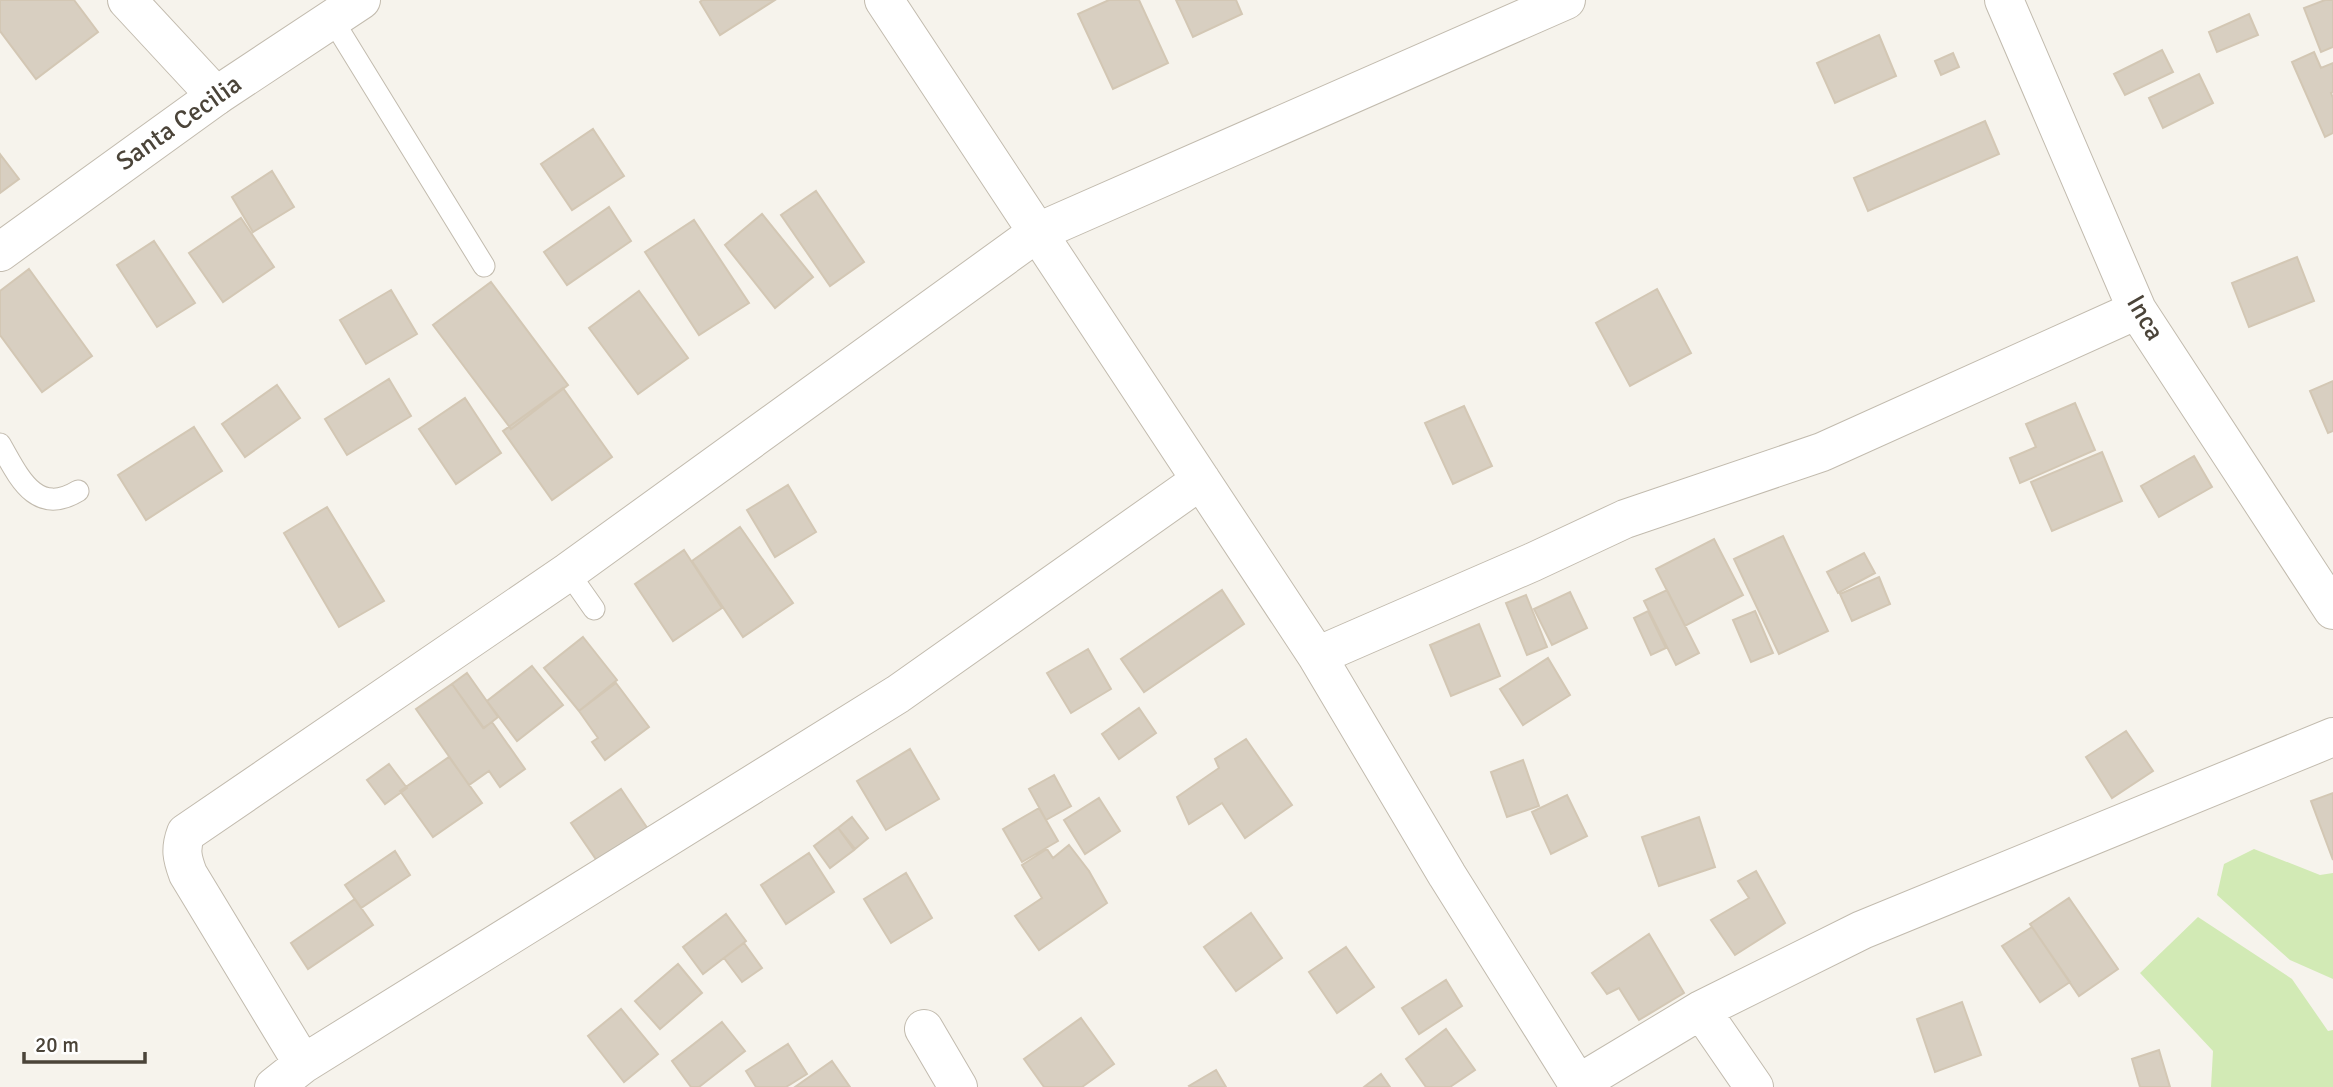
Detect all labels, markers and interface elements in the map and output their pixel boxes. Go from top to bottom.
street label: Santa Cecilia [110,68,248,178]
street label: Inca [2119,290,2171,346]
scale bar [24,1020,145,1064]
text: 20 m [35,1032,79,1058]

